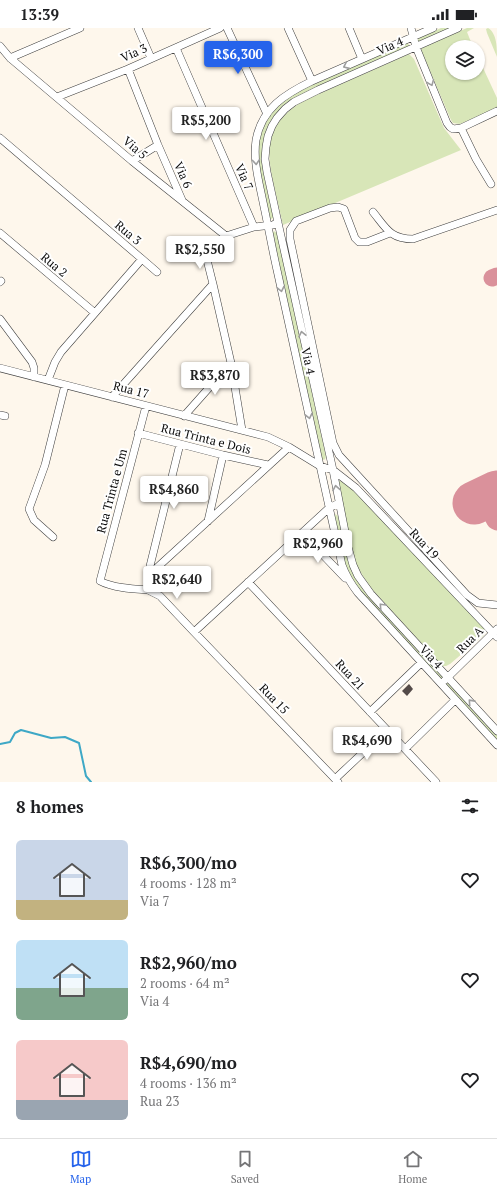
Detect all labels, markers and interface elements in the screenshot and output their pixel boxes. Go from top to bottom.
text: 13:39 [20,4,59,24]
street label: Via 4 [374,33,406,58]
street label: Via 3 [118,40,149,65]
map controls [445,40,485,80]
button: layers [445,40,485,80]
pin: R$6,300 [201,41,275,75]
text: R$6,300 [213,45,263,63]
one-way arrow [343,61,350,69]
one-way arrow [426,80,434,87]
pin: R$5,200 [169,107,243,141]
text: R$5,200 [181,111,231,129]
street label: Via 5 [120,133,151,162]
street label: Via 6 [171,159,196,191]
one-way arrow [251,159,260,165]
street label: Via 7 [232,161,257,192]
street label: Rua 3 [112,217,145,248]
pin: R$2,550 [163,236,237,270]
text: R$2,550 [175,240,225,258]
street label: Rua 2 [38,249,71,280]
one-way arrow [277,286,285,292]
one-way arrow [299,331,307,337]
street label: Via 4 [298,346,319,376]
pin: R$3,870 [178,362,252,396]
text: R$3,870 [190,366,240,384]
street label: Rua 17 [112,378,151,401]
one-way arrow [304,413,312,419]
street label: Rua Trinta e Dois [160,420,253,457]
street label: Rua Trinta e Um [93,446,130,535]
pin: R$4,860 [137,476,211,510]
text: R$4,860 [149,480,199,498]
one-way arrow [332,485,341,491]
street label: Rua 19 [406,525,442,562]
pin: R$2,960 [281,530,355,564]
text: R$2,960 [293,534,343,552]
pin: R$2,640 [140,566,214,600]
text: R$2,640 [152,570,202,588]
one-way arrow [380,604,387,611]
street label: Rua A [453,623,487,656]
street label: Via 4 [417,642,447,672]
street label: Rua 21 [332,656,368,693]
street label: Rua 15 [256,680,292,717]
one-way arrow [468,699,475,707]
pin: R$4,690 [330,727,404,761]
text: R$4,690 [342,731,392,749]
text: 8 homes [16,795,84,818]
icon: filters [459,795,481,817]
text: R$6,300/mo [140,851,237,874]
icon: home [48,856,96,904]
icon: heart [459,869,481,891]
text: 4 rooms · 128 m² [140,874,237,892]
text: Via 7 [140,892,169,910]
text: R$2,960/mo [140,951,237,974]
icon: home [48,956,96,1004]
icon: heart [459,969,481,991]
text: 2 rooms · 64 m² [140,974,230,992]
text: Via 4 [140,992,169,1010]
text: R$4,690/mo [140,1051,237,1074]
icon: home [48,1056,96,1104]
icon: heart [459,1069,481,1091]
text: 4 rooms · 136 m² [140,1074,237,1092]
text: Rua 23 [140,1092,179,1110]
tab: Map [70,1148,92,1186]
tab: Saved [231,1148,259,1186]
tab: Home [398,1148,427,1186]

